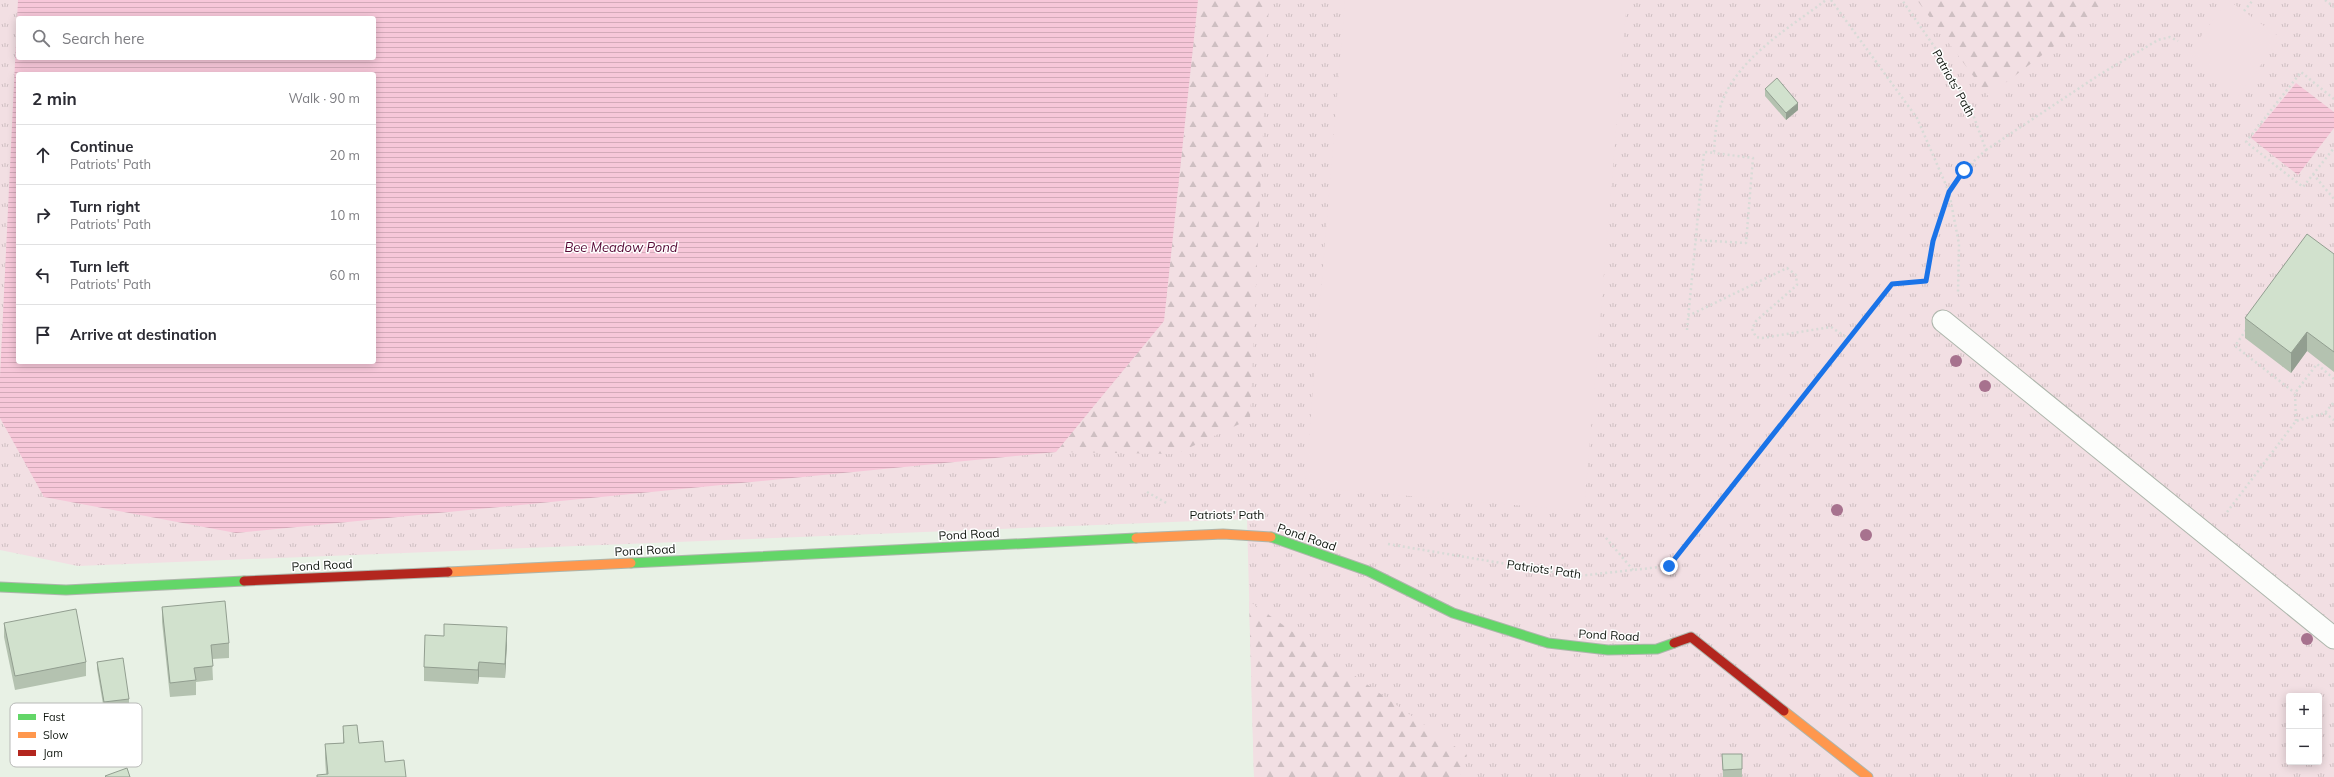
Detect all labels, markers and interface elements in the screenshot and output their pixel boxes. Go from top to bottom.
search box [16,16,376,60]
icon: search [30,27,52,49]
text: Search here [62,29,144,48]
street label: Patriots' Path [1929,47,1979,119]
text: 2 min [32,88,77,109]
text: Walk · 90 m [289,90,360,106]
text: Continue [70,137,133,156]
icon: ahead [32,144,54,166]
text: 20 m [330,147,360,163]
text: Patriots' Path [70,156,151,172]
route start [1955,161,1973,179]
text: Turn right [70,197,140,216]
icon: right [32,204,54,226]
text: 10 m [330,207,360,223]
text: Patriots' Path [70,216,151,232]
water label: Bee Meadow Pond [564,239,678,255]
text: Turn left [70,257,129,276]
icon: left [32,264,54,286]
text: 60 m [330,267,360,283]
text: Patriots' Path [70,276,151,292]
icon: arrive [32,324,54,346]
text: Arrive at destination [70,325,217,344]
street label: Patriots' Path [1190,507,1264,522]
street label: Pond Road [1276,520,1338,554]
street label: Pond Road [938,525,1000,543]
street label: Pond Road [614,541,676,559]
street label: Pond Road [291,556,353,574]
street label: Patriots' Path [1506,556,1582,582]
route end [1660,557,1678,575]
street label: Pond Road [1578,626,1640,644]
map controls [2286,693,2322,765]
button: + [2286,693,2322,729]
legend [10,703,142,767]
text: Fast [43,710,65,724]
text: Slow [43,728,69,742]
button: − [2286,729,2322,765]
text: Jam [43,746,63,760]

